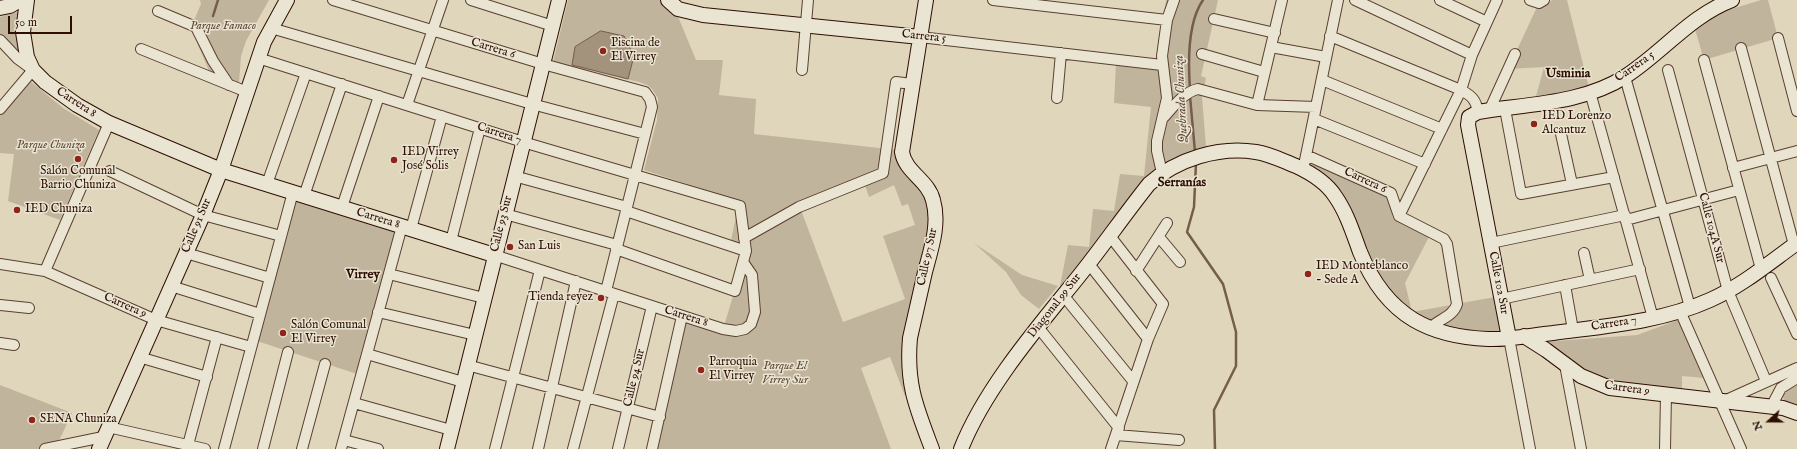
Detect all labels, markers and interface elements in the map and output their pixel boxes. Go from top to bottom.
scale bar [10,8,74,34]
text: 50 m [15,15,37,30]
park label: Parque Famaco [190,20,256,34]
street label: Carrera 5 [901,28,947,46]
street label: Carrera 6 [469,35,517,63]
place label: Piscina de El Virrey [611,37,660,65]
marker: Piscina de El Virrey [598,46,608,56]
street label: Carrera 5 [1613,48,1657,86]
water label: Quebrada Chuniza [1172,55,1192,143]
district label: Usminia [1546,66,1590,82]
street label: Carrera 8 [53,85,99,121]
place label: IED Lorenzo Alcantuz [1542,110,1611,138]
marker: IED Lorenzo Alcantuz [1529,119,1539,129]
street label: Carrera 7 [475,120,523,148]
park label: Parque Chuniza [17,139,85,153]
place label: IED Virrey José Solis [402,146,459,174]
marker: Salón Comunal Barrio Chuniza [73,154,83,164]
marker: IED Virrey José Solis [389,155,399,165]
place label: Salón Comunal Barrio Chuniza [40,165,116,193]
street label: Carrera 6 [1341,165,1389,197]
district label: Serranías [1158,175,1206,191]
street label: Calle 104A Sur [1695,191,1727,265]
street label: Calle 93 Sur [488,194,516,254]
street label: Calle 91 Sur [179,197,215,255]
place label: IED Chuniza [25,203,92,217]
marker: IED Chuniza [12,205,22,215]
street label: Carrera 8 [354,206,402,232]
street label: Calle 97 Sur [915,227,941,287]
place label: San Luis [518,240,561,254]
marker: San Luis [505,242,515,252]
street label: Calle 102 Sur [1485,250,1511,316]
place label: IED Monteblanco - Sede A [1316,260,1408,288]
district label: Virrey [346,267,380,283]
marker: IED Monteblanco - Sede A [1303,269,1313,279]
street label: Diagonal 99 Sur [1025,271,1085,341]
street label: Carrera 9 [101,290,149,322]
place label: Tienda reyez [528,291,593,305]
marker: Tienda reyez [596,293,606,303]
street label: Carrera 8 [662,303,710,331]
street label: Carrera 7 [1590,313,1638,335]
place label: Salón Comunal El Virrey [291,319,366,347]
marker: Salón Comunal El Virrey [278,328,288,338]
street label: Calle 94 Sur [621,348,649,408]
place label: Parroquia El Virrey [709,356,757,384]
park label: Parque El Virrey Sur [762,360,808,388]
marker: Parroquia El Virrey [696,365,706,375]
street label: Carrera 9 [1603,379,1651,399]
north arrow [1749,401,1789,441]
place label: SENA Chuniza [40,413,117,427]
marker: SENA Chuniza [27,415,37,425]
text: N [1750,418,1766,432]

